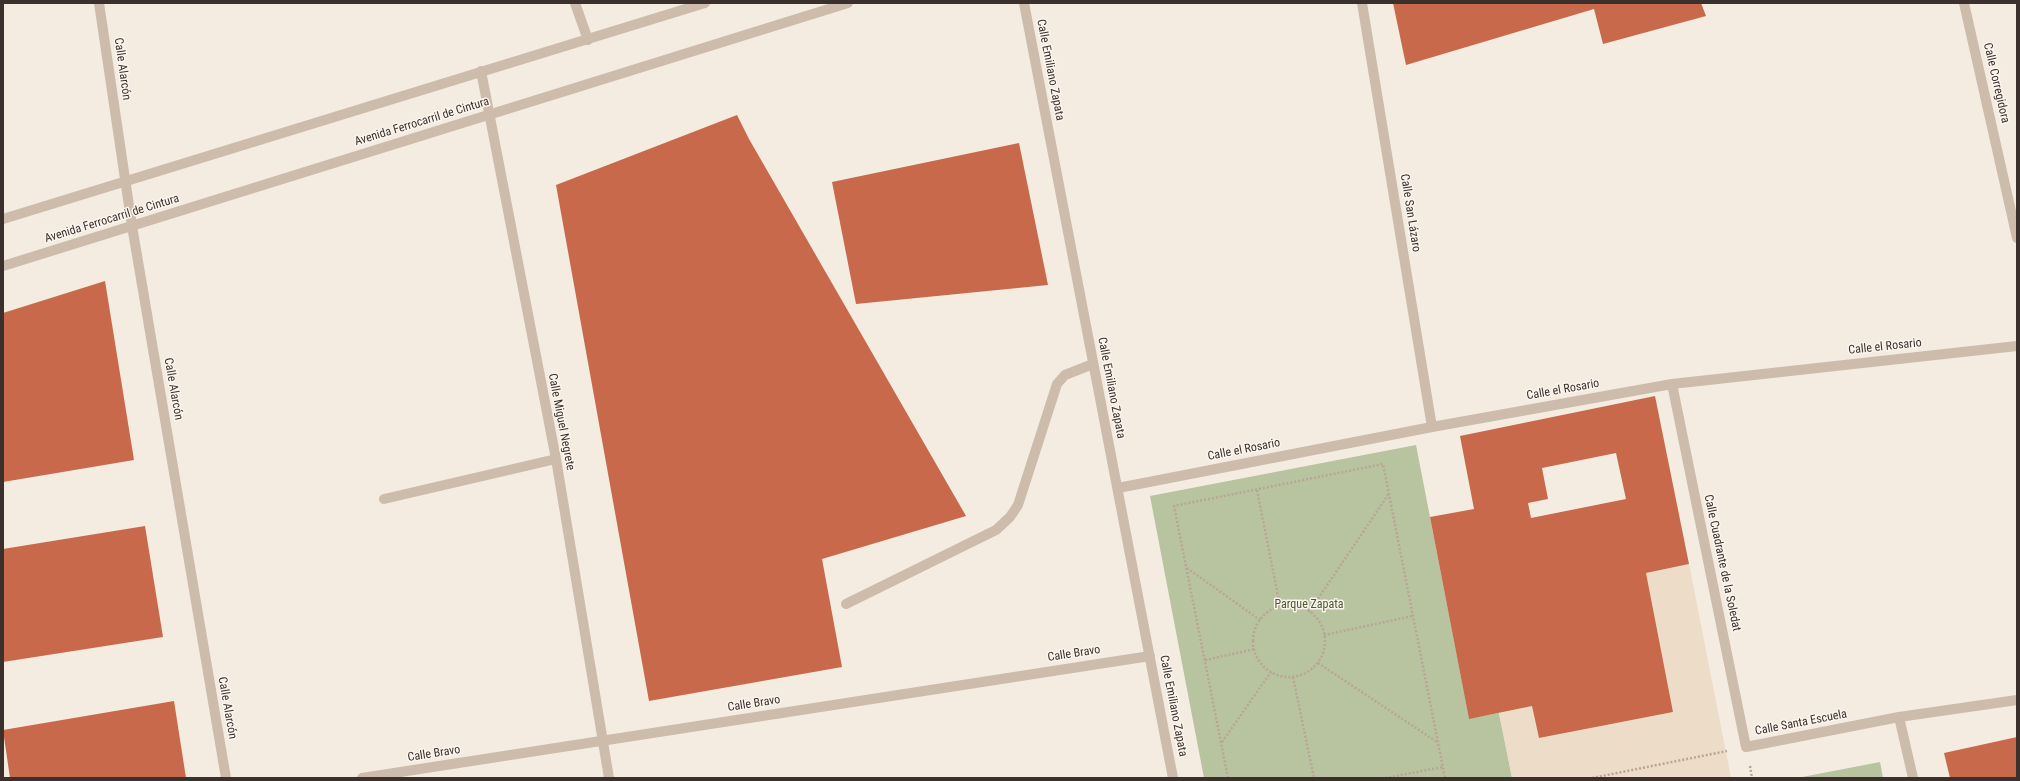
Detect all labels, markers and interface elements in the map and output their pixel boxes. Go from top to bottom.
street label: Calle Emiliano Zapata [1033,18,1067,122]
street label: Calle Alarcón [111,37,133,101]
street label: Calle Corregidora [1980,41,2012,125]
street label: Avenida Ferrocarril de Cintura [353,95,491,149]
street label: Calle San Lázaro [1397,173,1423,253]
street label: Avenida Ferrocarril de Cintura [43,192,181,246]
street label: Calle Emiliano Zapata [1094,336,1128,440]
street label: Calle el Rosario [1848,336,1922,358]
street label: Calle Alarcón [160,357,186,421]
street label: Calle Miguel Negrete [545,372,577,472]
street label: Calle el Rosario [1526,377,1600,403]
street label: Calle el Rosario [1206,436,1282,464]
street label: Calle Cuadrante de la Soledat [1700,493,1744,633]
park label: Parque Zapata [1274,598,1344,612]
street label: Calle Bravo [1047,643,1101,665]
street label: Calle Emiliano Zapata [1156,654,1190,758]
street label: Calle Alarcón [214,676,240,740]
street label: Calle Bravo [727,693,781,715]
street label: Calle Santa Escuela [1754,707,1848,739]
street label: Calle Bravo [407,743,461,765]

